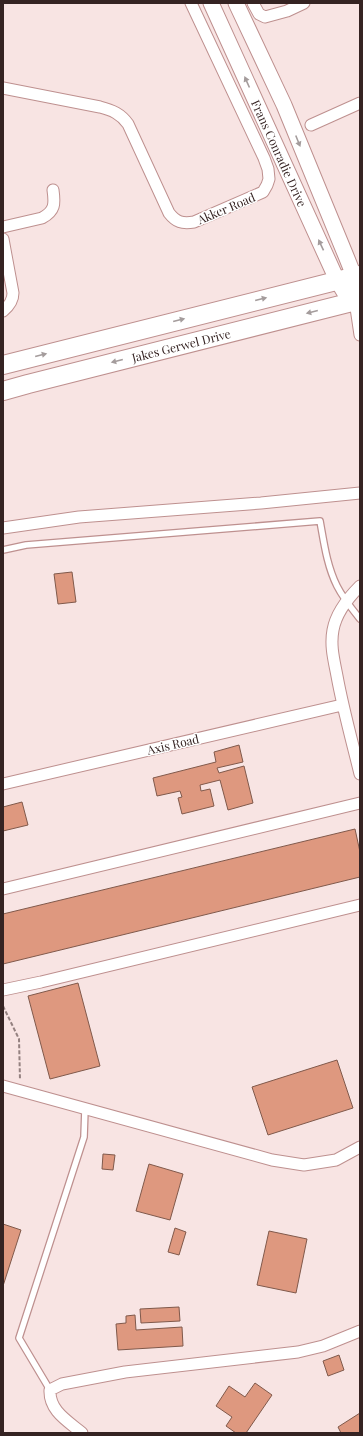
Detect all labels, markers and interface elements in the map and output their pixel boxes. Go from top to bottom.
one-way arrow [243,76,249,88]
street label: Frans Conradie Drive [248,97,311,209]
one-way arrow [296,136,302,148]
street label: Akker Road [194,189,257,228]
one-way arrow [318,239,324,251]
one-way arrow [255,296,267,302]
one-way arrow [306,309,318,315]
one-way arrow [172,317,185,323]
street label: Jakes Gerwel Drive [129,325,232,366]
one-way arrow [35,352,47,358]
one-way arrow [111,359,123,365]
street label: Axis Road [144,730,201,758]

